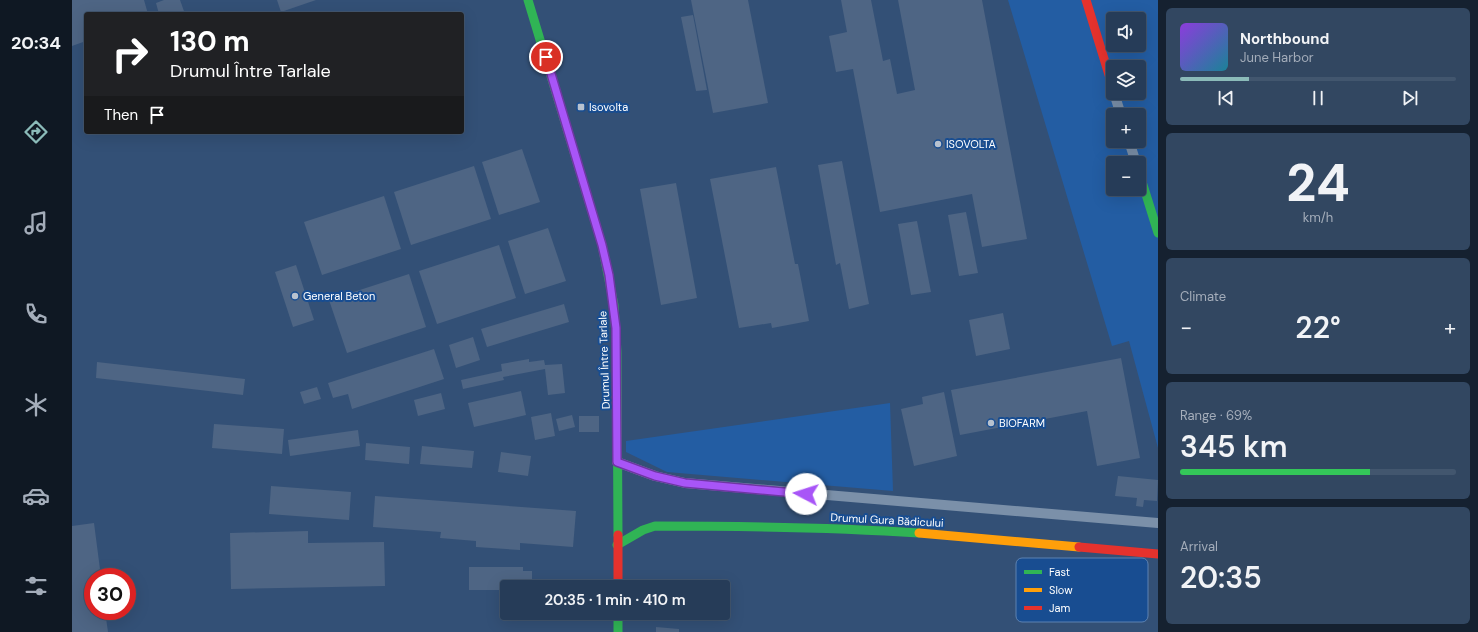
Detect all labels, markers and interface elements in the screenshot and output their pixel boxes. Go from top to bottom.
map controls [1106,12,1146,196]
button: sound [1106,12,1146,52]
text: 130 m [170,23,250,60]
icon: right [104,28,156,80]
text: Northbound [1240,29,1329,49]
text: 20:34 [11,31,61,55]
pin [529,40,563,74]
icon: arrive [535,46,557,68]
text: June Harbor [1240,49,1314,66]
text: Drumul Între Tarlale [170,59,331,83]
button: layers [1106,60,1146,100]
icon: previous [1215,87,1237,109]
icon: pause [1307,87,1329,109]
icon: next [1399,87,1421,109]
place label: Isovolta [589,100,628,114]
marker: Isovolta [576,102,586,112]
icon: arrive [146,104,168,126]
text: Then [104,105,138,125]
button: + [1106,108,1146,148]
icon: directions [22,118,50,146]
place label: ISOVOLTA [946,137,996,151]
marker: ISOVOLTA [933,139,943,149]
text: 24 [1286,149,1350,217]
button: − [1106,156,1146,196]
icon: music [22,209,50,237]
text: km/h [1303,209,1333,226]
text: Climate [1180,288,1226,305]
place label: General Beton [303,289,375,303]
marker: General Beton [290,291,300,301]
icon: phone [22,300,50,328]
text: 22° [1295,308,1341,347]
street label: Drumul Între Tarlale [595,311,613,409]
text: − [1180,313,1192,342]
text: + [1444,313,1456,342]
icon: climate [22,391,50,419]
text: Range · 69% [1180,407,1252,424]
place label: BIOFARM [999,416,1045,430]
marker: BIOFARM [986,418,996,428]
text: 345 km [1180,427,1287,466]
position arrow [785,473,827,515]
icon: car [22,482,50,510]
street label: Drumul Gura Bădicului [830,510,944,530]
text: Arrival [1180,538,1218,555]
legend [1016,558,1148,622]
text: 20:35 [1180,558,1262,597]
text: Fast [1049,565,1070,579]
speed limit sign: 30 [84,568,136,620]
icon: filters [22,572,50,600]
text: Slow [1049,583,1073,597]
text: 20:35 · 1 min · 410 m [544,590,686,610]
text: Jam [1049,601,1070,615]

